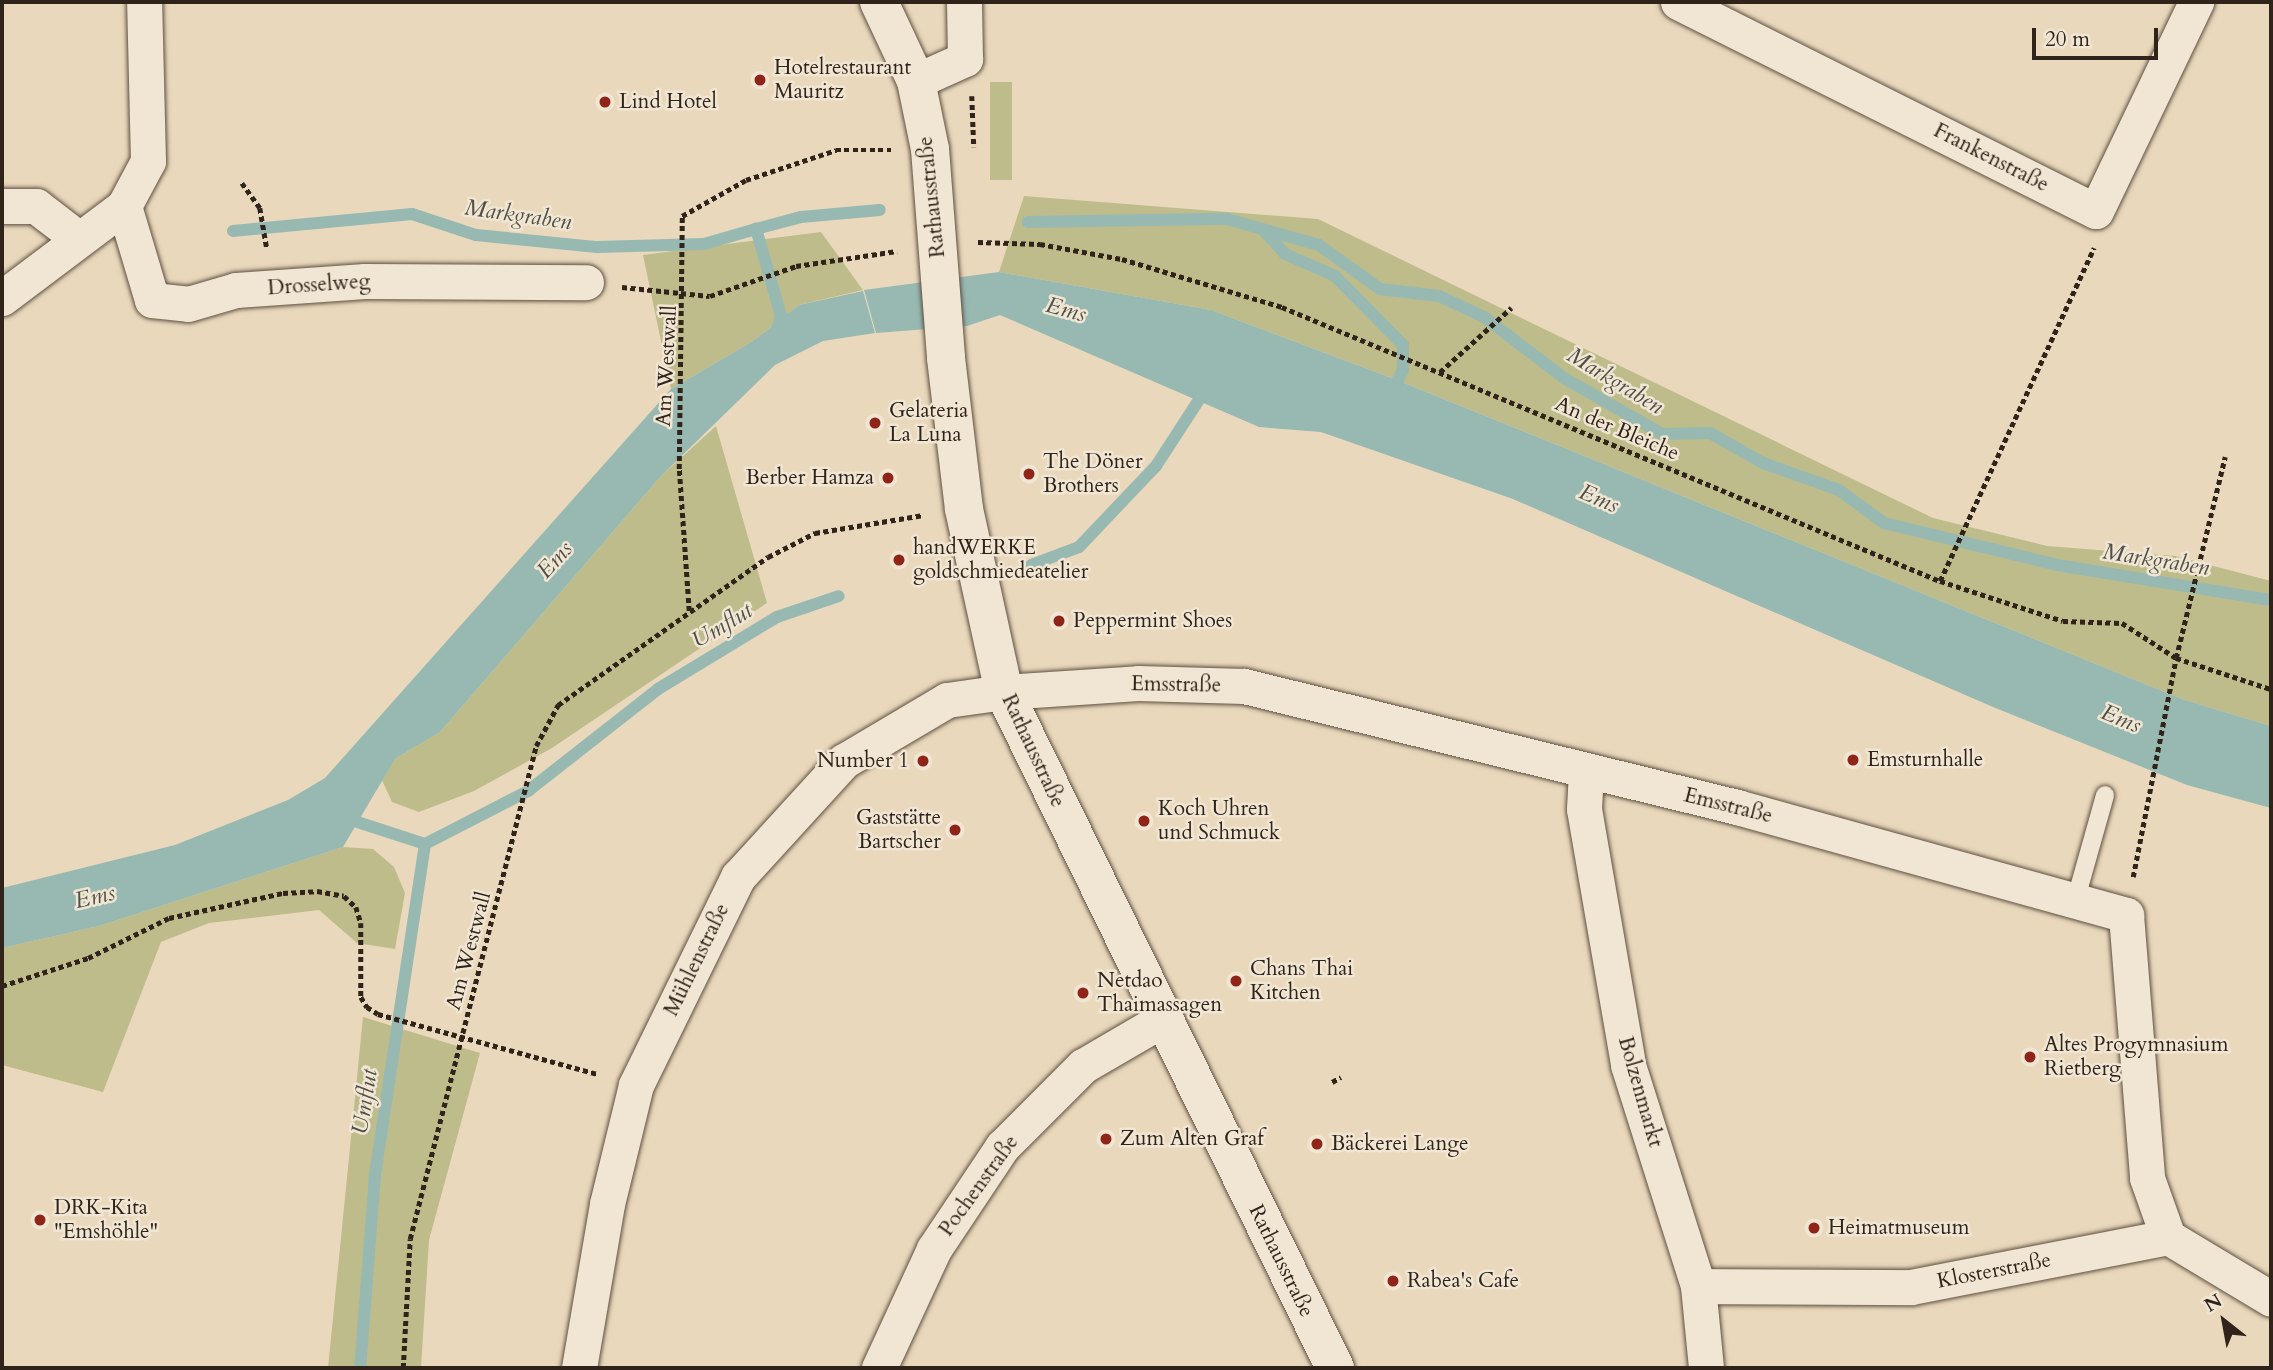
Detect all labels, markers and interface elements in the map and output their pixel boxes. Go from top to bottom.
scale bar [2035,14,2161,58]
text: 20 m [2045,25,2090,54]
place label: Hotelrestaurant Mauritz [774,55,911,105]
marker: Hotelrestaurant Mauritz [752,72,768,88]
place label: Lind Hotel [619,89,717,115]
marker: Lind Hotel [597,94,613,110]
street label: Frankenstraße [1929,118,2053,198]
street label: Rathausstraße [913,135,951,259]
water label: Markgraben [463,194,573,236]
street label: Drosselweg [267,269,371,301]
water label: Ems [1043,291,1089,329]
street label: Am Westwall [651,305,683,427]
water label: Markgraben [1562,341,1668,421]
street label: An der Bleiche [1551,392,1683,466]
place label: Gelateria La Luna [889,398,968,448]
marker: Gelateria La Luna [867,415,883,431]
place label: The Döner Brothers [1043,449,1143,499]
place label: Berber Hamza [746,465,874,491]
marker: The Döner Brothers [1021,466,1037,482]
marker: Berber Hamza [880,470,896,486]
water label: Ems [1575,478,1623,520]
place label: handWERKE goldschmiedeatelier [913,535,1088,585]
water label: Ems [531,536,579,584]
water label: Markgraben [2101,538,2211,582]
marker: handWERKE goldschmiedeatelier [891,552,907,568]
water label: Umflut [687,597,757,655]
place label: Peppermint Shoes [1073,608,1232,634]
marker: Peppermint Shoes [1051,613,1067,629]
street label: Emsstraße [1131,672,1221,698]
street label: Rathausstraße [996,690,1070,812]
water label: Ems [2097,699,2145,739]
place label: Emsturnhalle [1867,747,1983,773]
place label: Number 1 [817,748,909,774]
marker: Emsturnhalle [1845,752,1861,768]
marker: Number 1 [915,753,931,769]
street label: Emsstraße [1681,783,1775,829]
place label: Koch Uhren und Schmuck [1158,796,1280,846]
place label: Gaststätte Bartscher [856,805,941,855]
marker: Koch Uhren und Schmuck [1136,813,1152,829]
marker: Gaststätte Bartscher [947,822,963,838]
water label: Ems [72,879,118,915]
street label: Am Westwall [441,889,497,1013]
street label: Mühlenstraße [659,900,735,1020]
place label: Chans Thai Kitchen [1250,956,1353,1006]
place label: Netdao Thaimassagen [1097,968,1222,1018]
marker: Chans Thai Kitchen [1228,973,1244,989]
marker: Netdao Thaimassagen [1075,985,1091,1001]
place label: Altes Progymnasium Rietberg [2044,1032,2228,1082]
street label: Bolzenmarkt [1612,1034,1668,1150]
marker: Altes Progymnasium Rietberg [2022,1049,2038,1065]
water label: Umflut [346,1067,384,1137]
place label: Zum Alten Graf [1120,1126,1264,1152]
street label: Pochenstraße [934,1131,1024,1241]
marker: Zum Alten Graf [1098,1131,1114,1147]
place label: Bäckerei Lange [1331,1131,1469,1157]
marker: Bäckerei Lange [1309,1136,1325,1152]
place label: DRK-Kita "Emshöhle" [54,1195,158,1245]
street label: Rathausstraße [1243,1201,1319,1321]
marker: DRK-Kita "Emshöhle" [32,1212,48,1228]
place label: Heimatmuseum [1828,1215,1970,1241]
marker: Heimatmuseum [1806,1220,1822,1236]
street label: Klosterstraße [1935,1248,2053,1294]
place label: Rabea's Cafe [1407,1268,1519,1294]
marker: Rabea's Cafe [1385,1273,1401,1289]
north arrow [2189,1286,2259,1356]
text: N [2199,1288,2227,1318]

